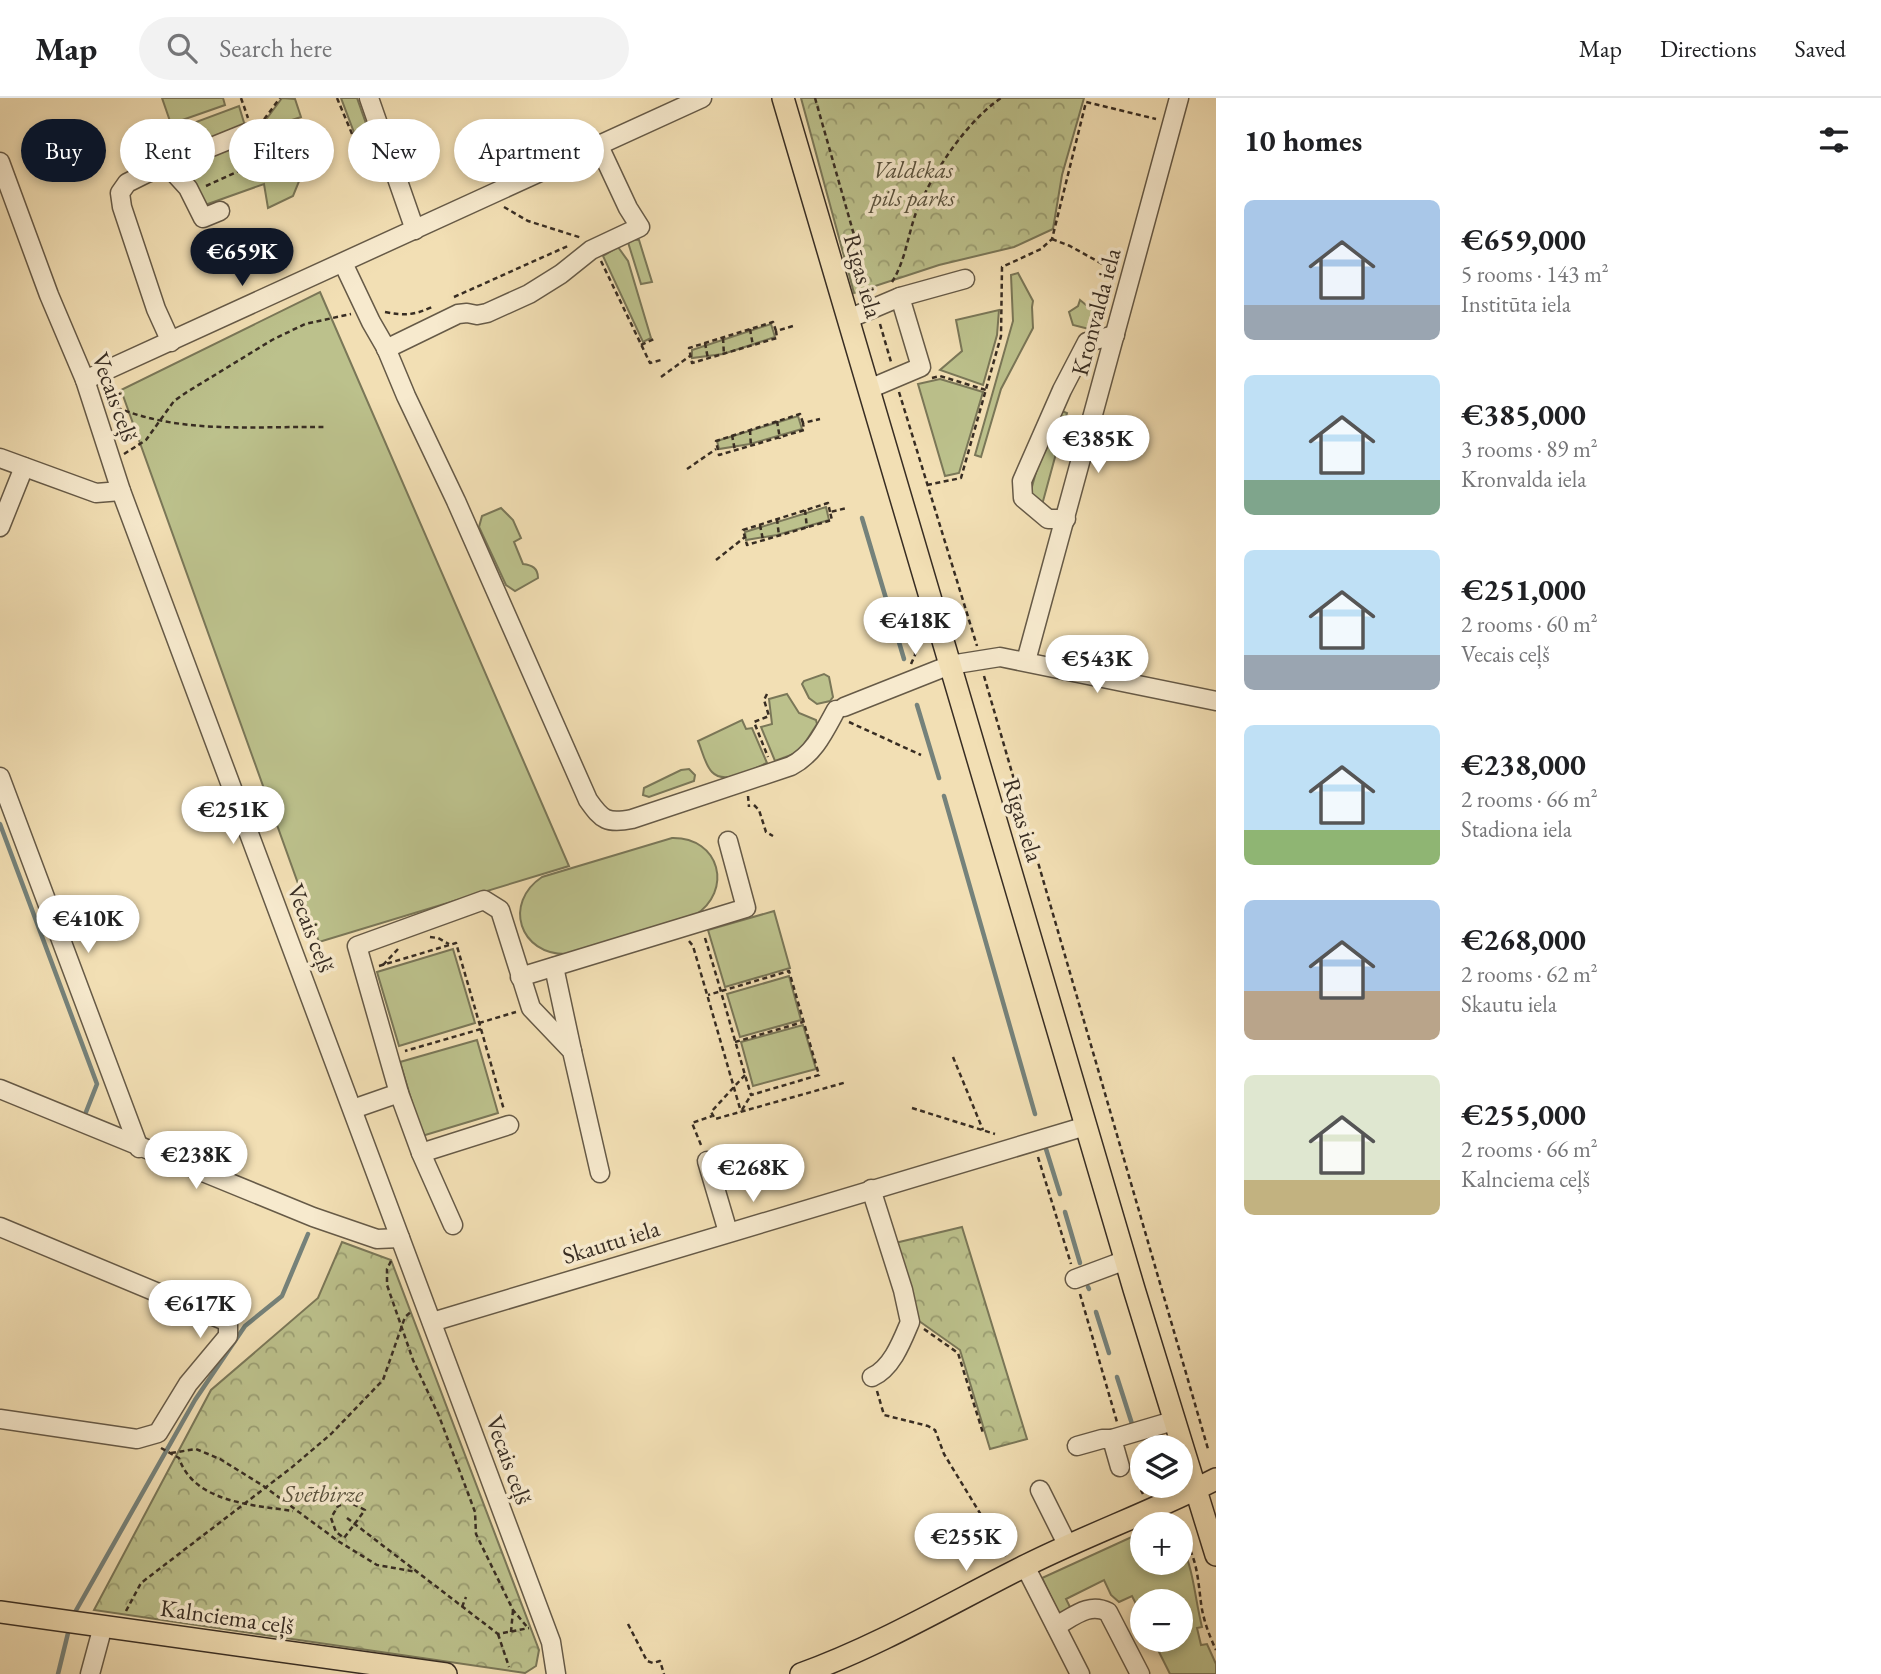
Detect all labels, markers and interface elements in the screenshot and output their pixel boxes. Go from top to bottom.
search box [139,17,629,80]
text: Map [35,27,97,70]
icon: search [163,29,201,67]
text: Search here [219,31,332,65]
text: Map [1579,33,1622,64]
text: Directions [1660,33,1757,64]
text: Saved [1795,33,1846,64]
chip: Buy [21,119,106,182]
chip: Rent [120,119,215,182]
chip: Filters [229,119,334,182]
chip: New [348,119,440,182]
chip: Apartment [454,119,604,182]
text: 10 homes [1244,121,1362,160]
icon: filters [1815,121,1853,159]
park label: Valdekas pils parks [868,154,955,213]
text: €659,000 [1461,220,1586,259]
pin: €659K [193,228,291,288]
icon: home [1300,228,1384,312]
street label: Rīgas iela [837,230,890,322]
text: €659K [206,236,278,266]
street label: Kronvalda iela [1064,244,1128,379]
text: 5 rooms · 143 m² [1461,259,1609,289]
text: Institūta iela [1461,289,1571,319]
street label: Vecais ceļš [85,348,146,446]
text: €385,000 [1461,395,1586,434]
icon: home [1300,403,1384,487]
pin: €385K [1049,416,1147,475]
text: €385K [1062,423,1134,453]
text: 3 rooms · 89 m² [1461,434,1598,464]
text: Kronvalda iela [1461,464,1586,494]
text: €251,000 [1461,570,1586,609]
icon: home [1300,578,1384,662]
pin: €418K [866,598,964,657]
text: €418K [879,605,951,635]
text: 2 rooms · 60 m² [1461,609,1598,639]
pin: €543K [1048,636,1146,695]
text: Vecais ceļš [1461,639,1550,669]
text: €543K [1061,643,1133,673]
text: €238,000 [1461,745,1586,784]
icon: home [1300,753,1384,837]
street label: Rīgas iela [996,774,1051,866]
text: 2 rooms · 66 m² [1461,784,1598,814]
pin: €251K [184,786,282,846]
text: €251K [197,794,269,824]
text: Stadiona iela [1461,814,1572,844]
street label: Vecais ceļš [280,879,343,977]
pin: €410K [39,896,137,955]
text: €410K [52,903,124,933]
text: €268,000 [1461,920,1586,959]
icon: home [1300,928,1384,1012]
text: 2 rooms · 62 m² [1461,959,1598,989]
text: Skautu iela [1461,989,1557,1019]
text: €255,000 [1461,1095,1586,1134]
icon: home [1300,1103,1384,1187]
pin: €238K [147,1132,245,1191]
text: 2 rooms · 66 m² [1461,1134,1598,1164]
text: €238K [160,1139,232,1169]
pin: €268K [704,1144,802,1204]
text: €268K [717,1152,789,1182]
text: Kalnciema ceļš [1461,1164,1590,1194]
street label: Skautu iela [558,1212,664,1271]
pin: €617K [151,1280,249,1340]
text: €617K [164,1288,236,1318]
street label: Vecais ceļš [479,1411,540,1509]
map controls [1130,1435,1193,1652]
button: layers [1130,1435,1193,1498]
park label: Svētbirze [282,1478,364,1509]
button: + [1130,1512,1193,1575]
pin: €255K [917,1514,1015,1573]
text: €255K [930,1521,1002,1551]
button: − [1130,1589,1193,1652]
street label: Kalnciema ceļš [158,1592,296,1641]

